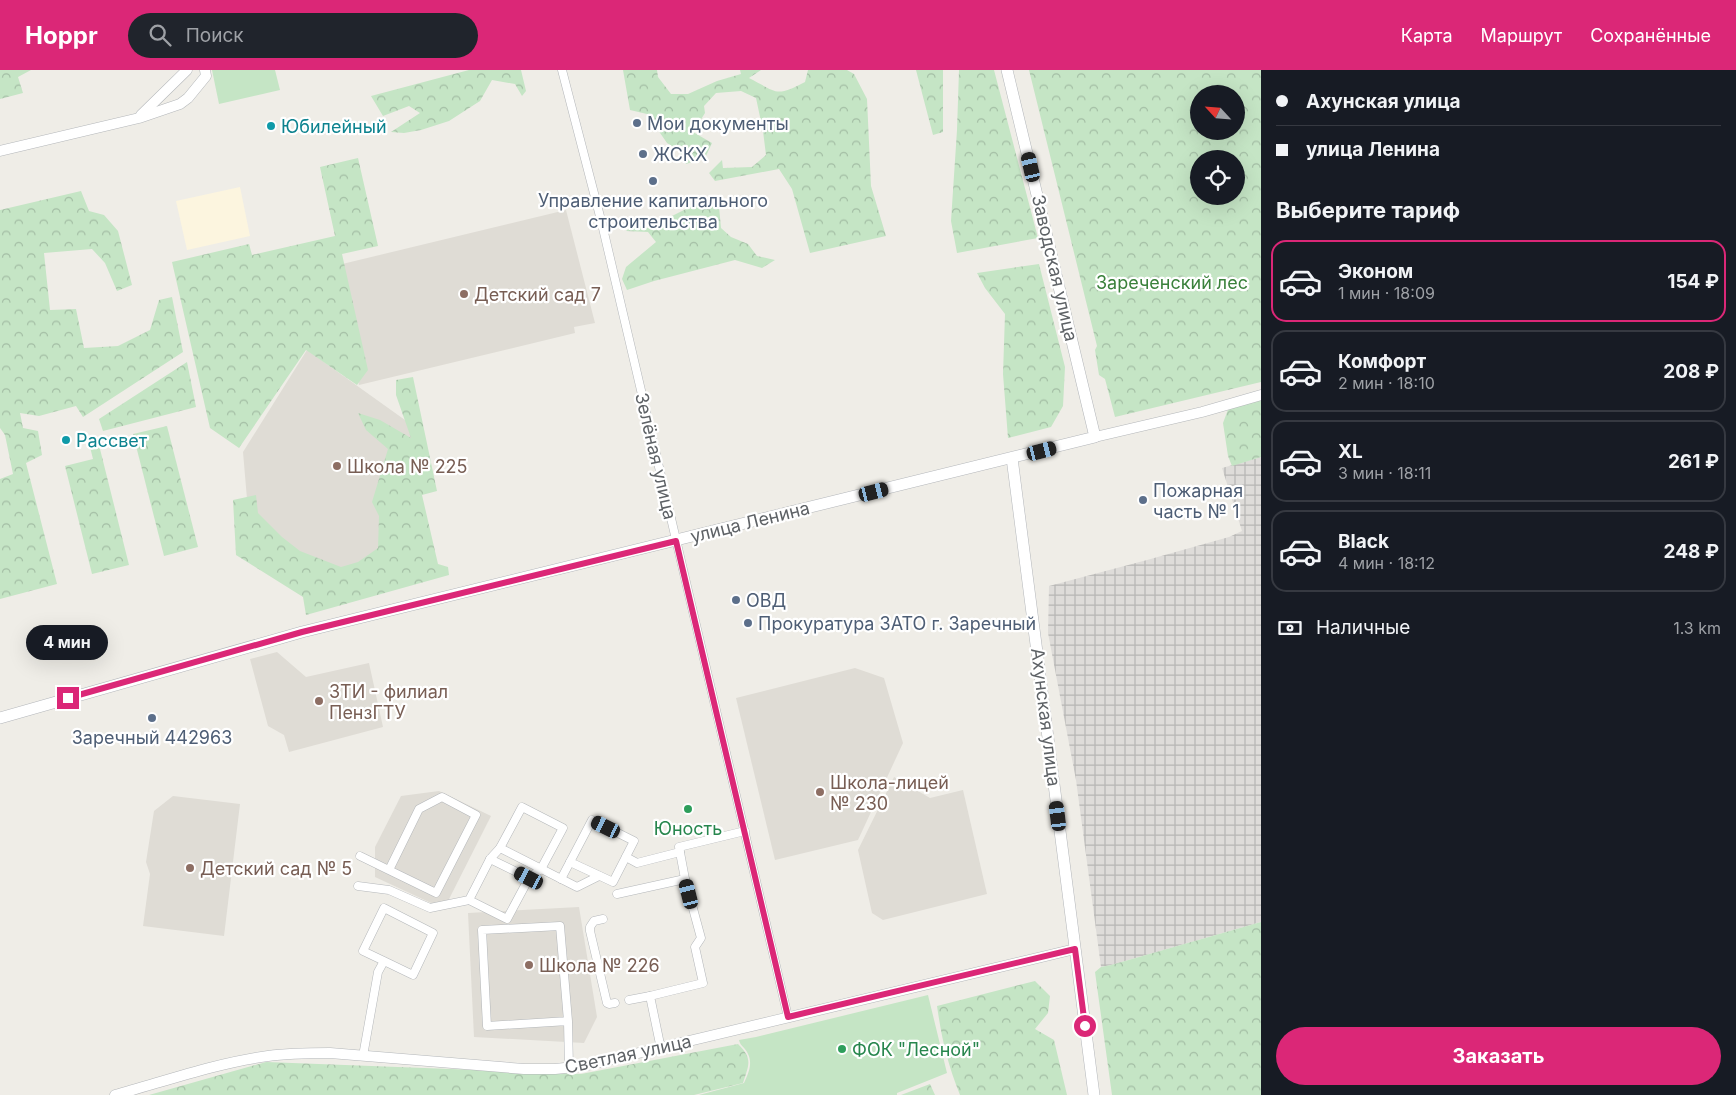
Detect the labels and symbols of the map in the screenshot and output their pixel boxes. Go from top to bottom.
north arrow [1190,85,1245,140]
place label: Мои документы [647,113,789,134]
place label: Юбилейный [281,116,387,137]
marker: Мои документы [631,117,643,129]
marker: Юбилейный [265,120,277,132]
place label: ЖСКХ [653,144,707,165]
marker: ЖСКХ [637,148,649,160]
car [1020,151,1041,183]
marker: Управление капитального строительства [647,175,659,187]
place label: Управление капитального строительства [538,190,768,232]
street label: Заводская улица [1028,193,1082,343]
park label: Зареченский лес [1096,272,1248,293]
place label: Детский сад 7 [474,284,601,305]
marker: Детский сад 7 [458,288,470,300]
street label: Зелёная улица [631,391,681,521]
place label: Рассвет [76,430,148,451]
marker: Рассвет [60,434,72,446]
car [1025,440,1058,462]
place label: Школа № 225 [347,456,468,477]
marker: Школа № 225 [331,460,343,472]
place label: Пожарная часть № 1 [1153,480,1243,522]
car [857,481,890,503]
marker: Пожарная часть № 1 [1137,494,1149,506]
street label: улица Ленина [688,497,812,547]
place label: ОВД [746,590,786,611]
marker: ОВД [730,594,742,606]
place label: Прокуратура ЗАТО г. Заречный [758,613,1036,634]
marker: Прокуратура ЗАТО г. Заречный [742,617,754,629]
callout: 4 мин [27,626,109,660]
street label: Ахунская улица [1027,647,1065,787]
place label: ЗТИ - филиал ПензГТУ [329,681,448,723]
route end [57,687,79,709]
marker: ЗТИ - филиал ПензГТУ [313,695,325,707]
marker: Заречный 442963 [146,712,158,724]
place label: Заречный 442963 [72,727,232,748]
place label: Школа-лицей № 230 [830,772,949,814]
marker: Школа-лицей № 230 [814,786,826,798]
car [1048,800,1067,832]
marker: Юность [682,803,694,815]
car [589,814,622,840]
place label: Юность [654,818,722,839]
place label: Детский сад № 5 [200,858,352,879]
marker: Детский сад № 5 [184,862,196,874]
car [512,865,545,891]
car [678,878,699,910]
place label: Школа № 226 [539,955,660,976]
marker: Школа № 226 [523,959,535,971]
route start [1074,1015,1096,1037]
street label: Светлая улица [563,1030,693,1078]
place label: ФОК "Лесной" [852,1039,980,1060]
marker: ФОК "Лесной" [836,1043,848,1055]

